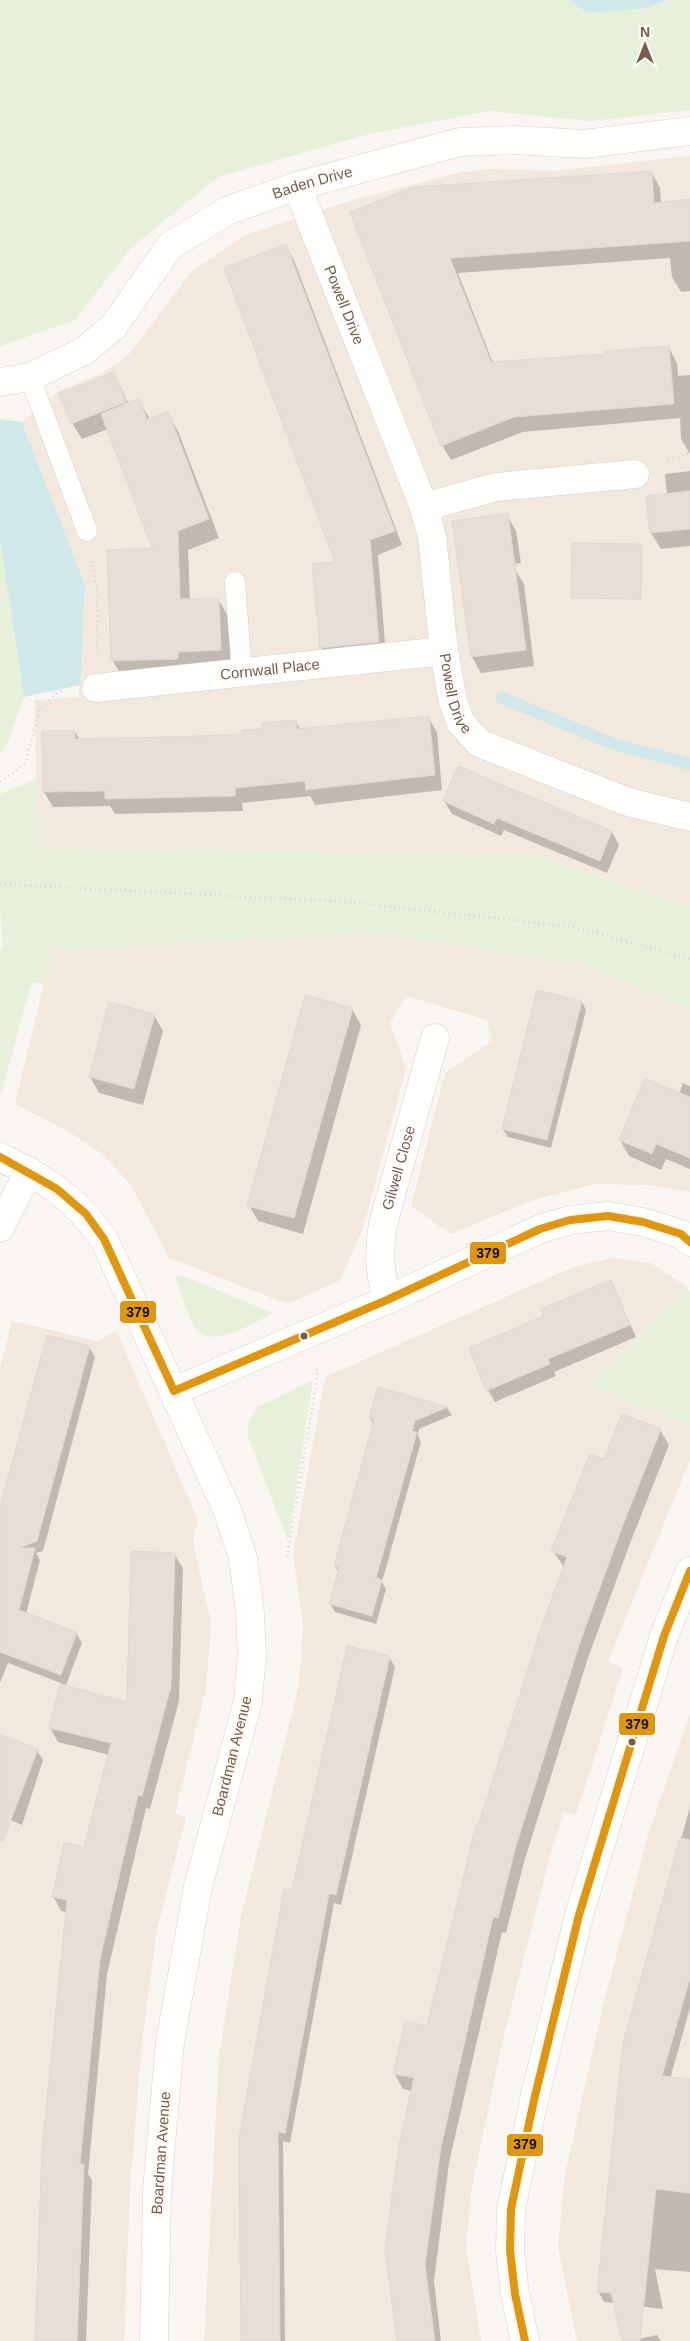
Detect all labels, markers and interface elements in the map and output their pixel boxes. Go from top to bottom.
north arrow [620,20,670,70]
text: N [640,24,650,40]
street label: Baden Drive [270,162,354,202]
street label: Powell Drive [321,263,368,347]
street label: Powell Drive [437,652,475,737]
street label: Cornwall Place [219,655,321,683]
street label: Gilwell Close [378,1124,418,1212]
line badge: 379 [469,1241,507,1265]
text: 379 [476,1245,500,1261]
line badge: 379 [119,1300,157,1324]
text: 379 [126,1304,150,1320]
unlabelled marker [299,1331,309,1341]
street label: Boardman Avenue [208,1694,255,1818]
line badge: 379 [618,1712,656,1736]
text: 379 [625,1716,649,1732]
unlabelled marker [627,1737,637,1747]
street label: Boardman Avenue [148,2091,173,2215]
line badge: 379 [506,2133,544,2157]
text: 379 [513,2136,537,2152]

